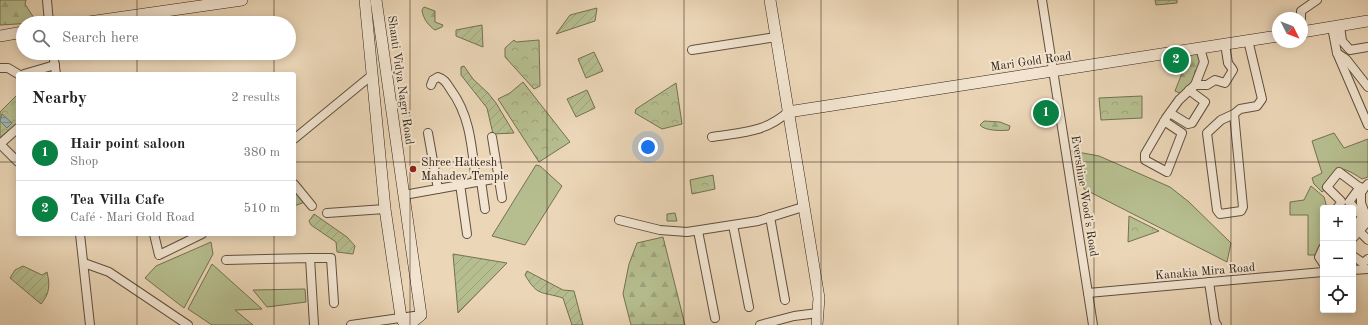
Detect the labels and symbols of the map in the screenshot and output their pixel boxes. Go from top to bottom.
north arrow [1272,12,1308,48]
street label: Shanti Vidya Nagri Road [385,15,415,146]
pin: 2 [1163,45,1189,75]
street label: Mari Gold Road [990,50,1072,74]
pin: 1 [1033,98,1059,128]
street label: Evershine Wood's Road [1068,135,1100,258]
your location [638,137,658,157]
place label: Shree Hatkesh Mahadev Temple [421,157,509,183]
marker: Shree Hatkesh Mahadev Temple [408,164,418,174]
street label: Kanakia Mira Road [1155,262,1256,282]

